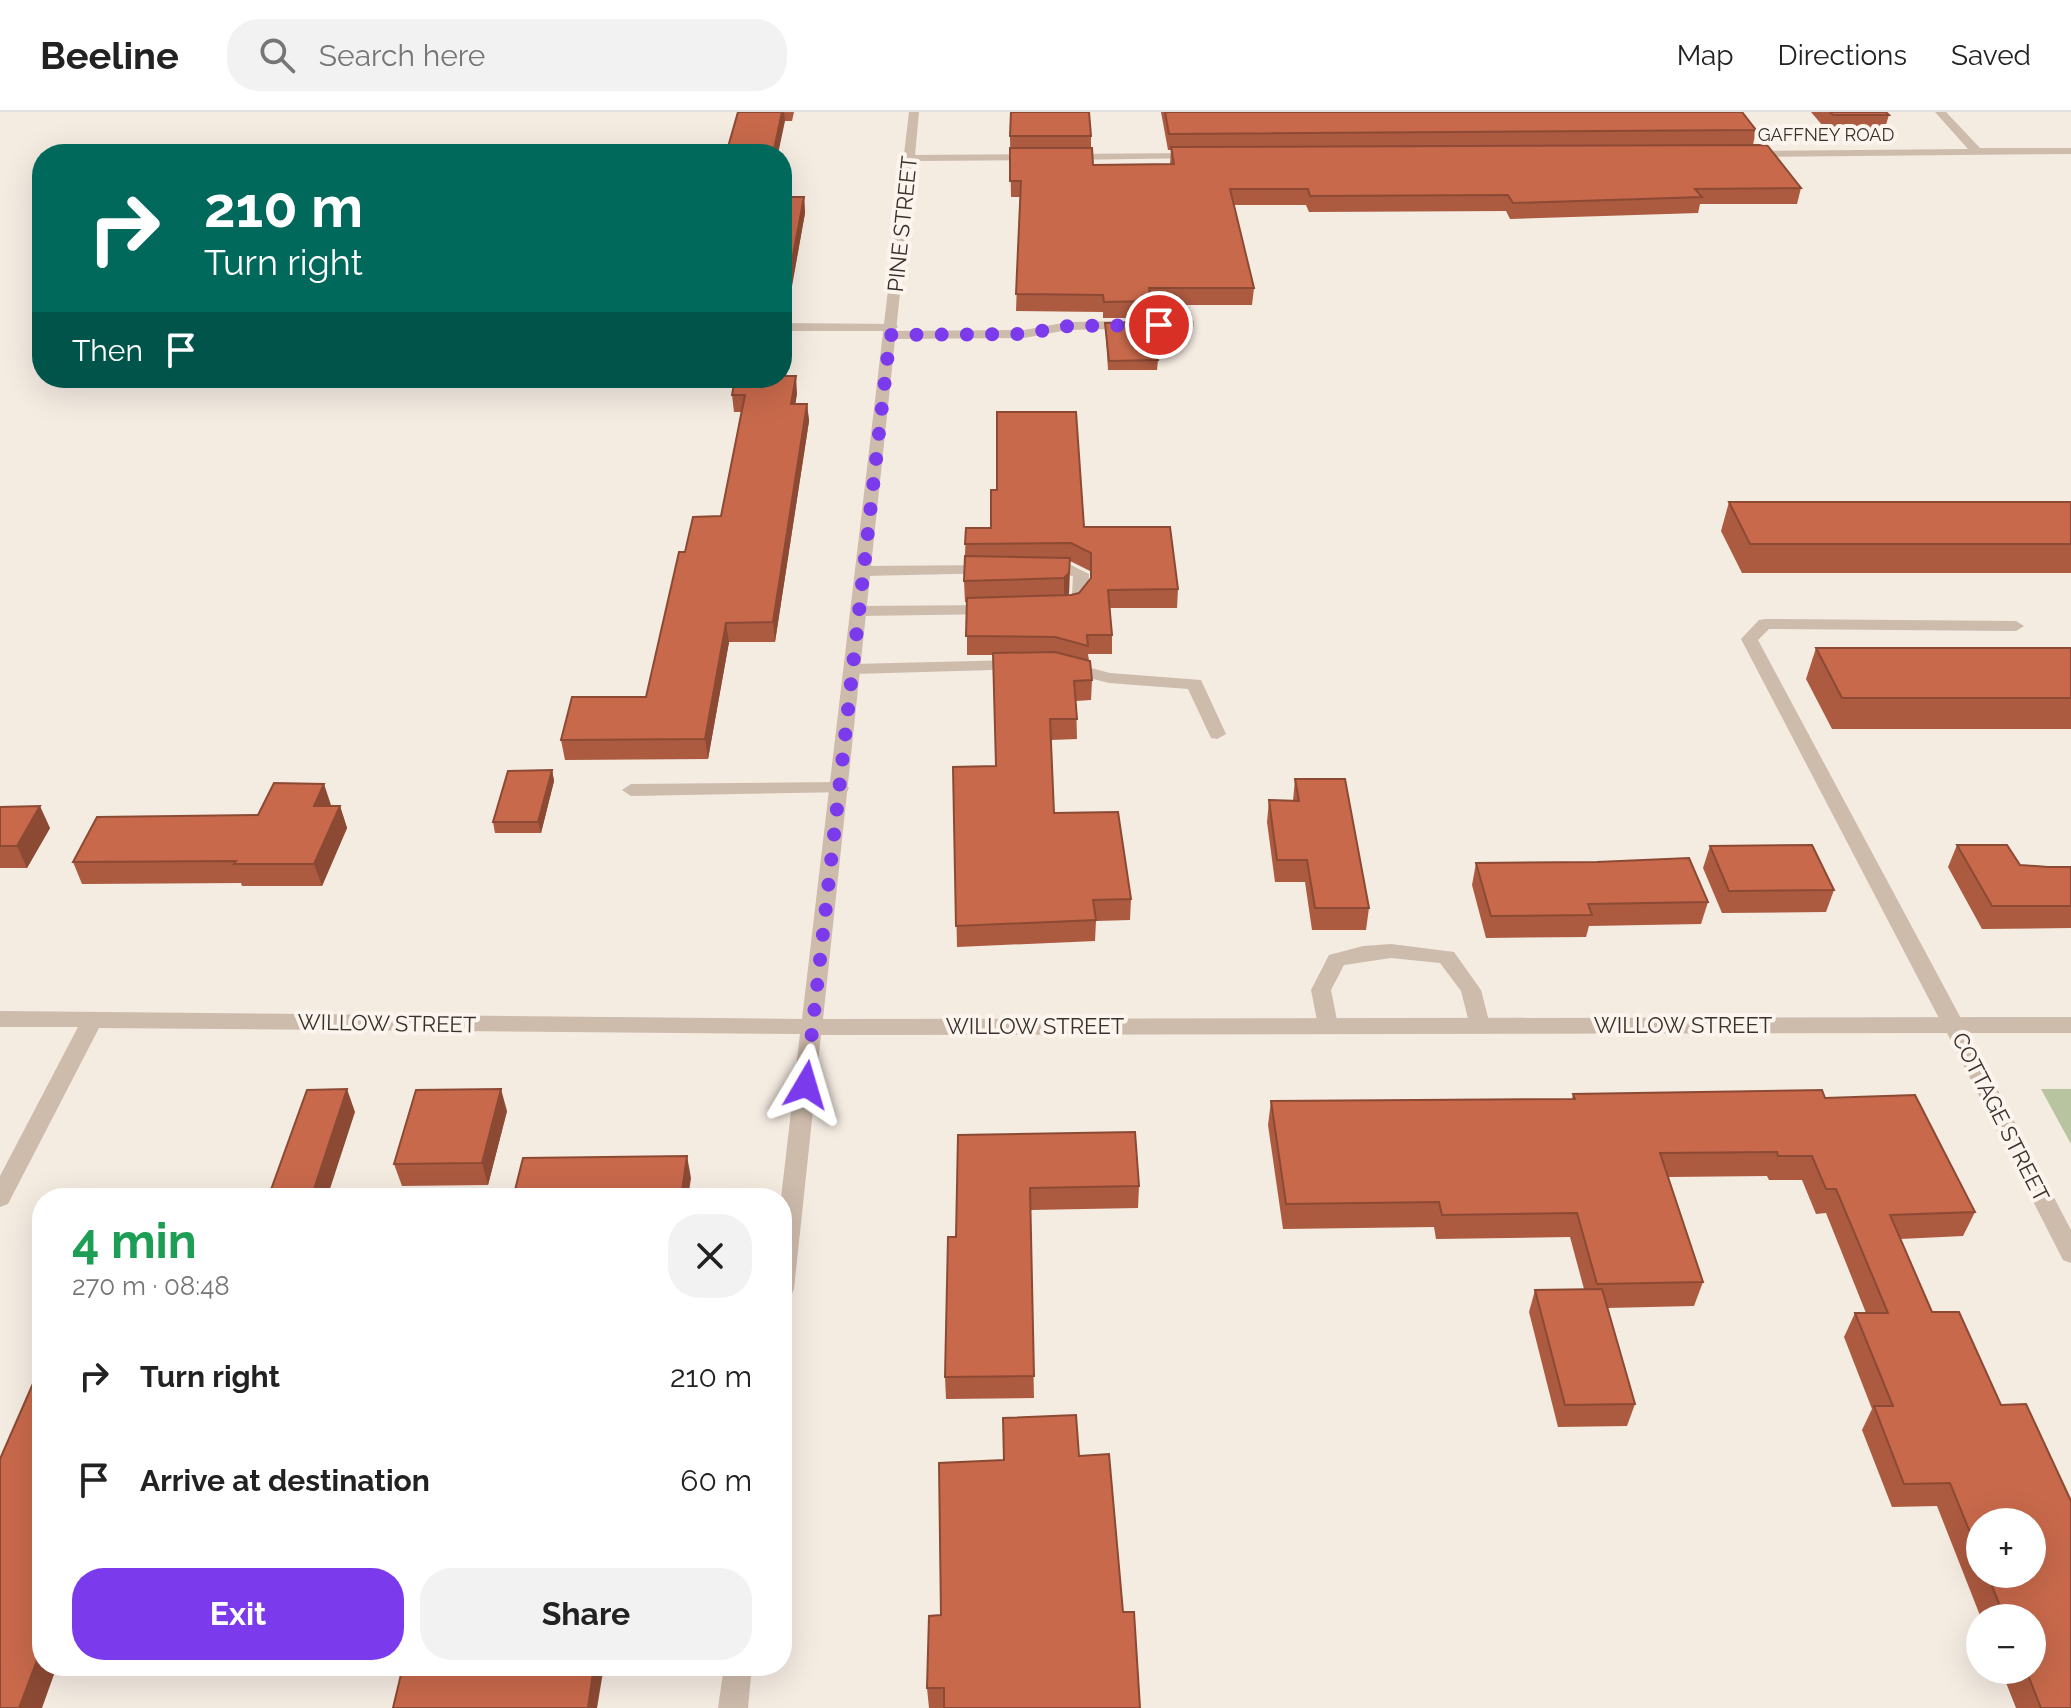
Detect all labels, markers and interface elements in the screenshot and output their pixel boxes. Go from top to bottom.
search box [227,19,787,91]
text: Beeline [40,33,179,78]
icon: search [255,33,299,77]
text: Search here [319,38,485,73]
text: Map [1677,39,1734,72]
text: Directions [1778,39,1907,72]
text: Saved [1951,39,2031,72]
street label: GAFFNEY ROAD [1758,124,1894,145]
street label: PINE STREET [882,154,922,293]
text: 210 m [204,174,363,240]
icon: right [72,176,176,280]
text: Turn right [204,241,363,283]
pin [1125,291,1193,359]
icon: arrive [1137,303,1181,347]
icon: arrive [159,328,203,372]
text: Then [72,333,143,368]
street label: WILLOW STREET [297,1008,477,1038]
street label: WILLOW STREET [1594,1012,1773,1038]
street label: WILLOW STREET [946,1013,1125,1039]
street label: COTTAGE STREET [1947,1028,2055,1207]
position arrow [764,1043,848,1127]
text: 4 min [72,1213,197,1269]
button: close [668,1214,752,1298]
text: 270 m · 08:48 [72,1271,230,1301]
icon: right [72,1354,116,1398]
text: Turn right [140,1359,280,1394]
text: 210 m [670,1359,752,1394]
icon: arrive [72,1458,116,1502]
text: Arrive at destination [140,1463,430,1498]
text: 60 m [680,1463,752,1498]
map controls [1966,1508,2046,1684]
button: + [1966,1508,2046,1588]
button: Exit [72,1568,404,1660]
button: Share [420,1568,752,1660]
button: − [1966,1604,2046,1684]

